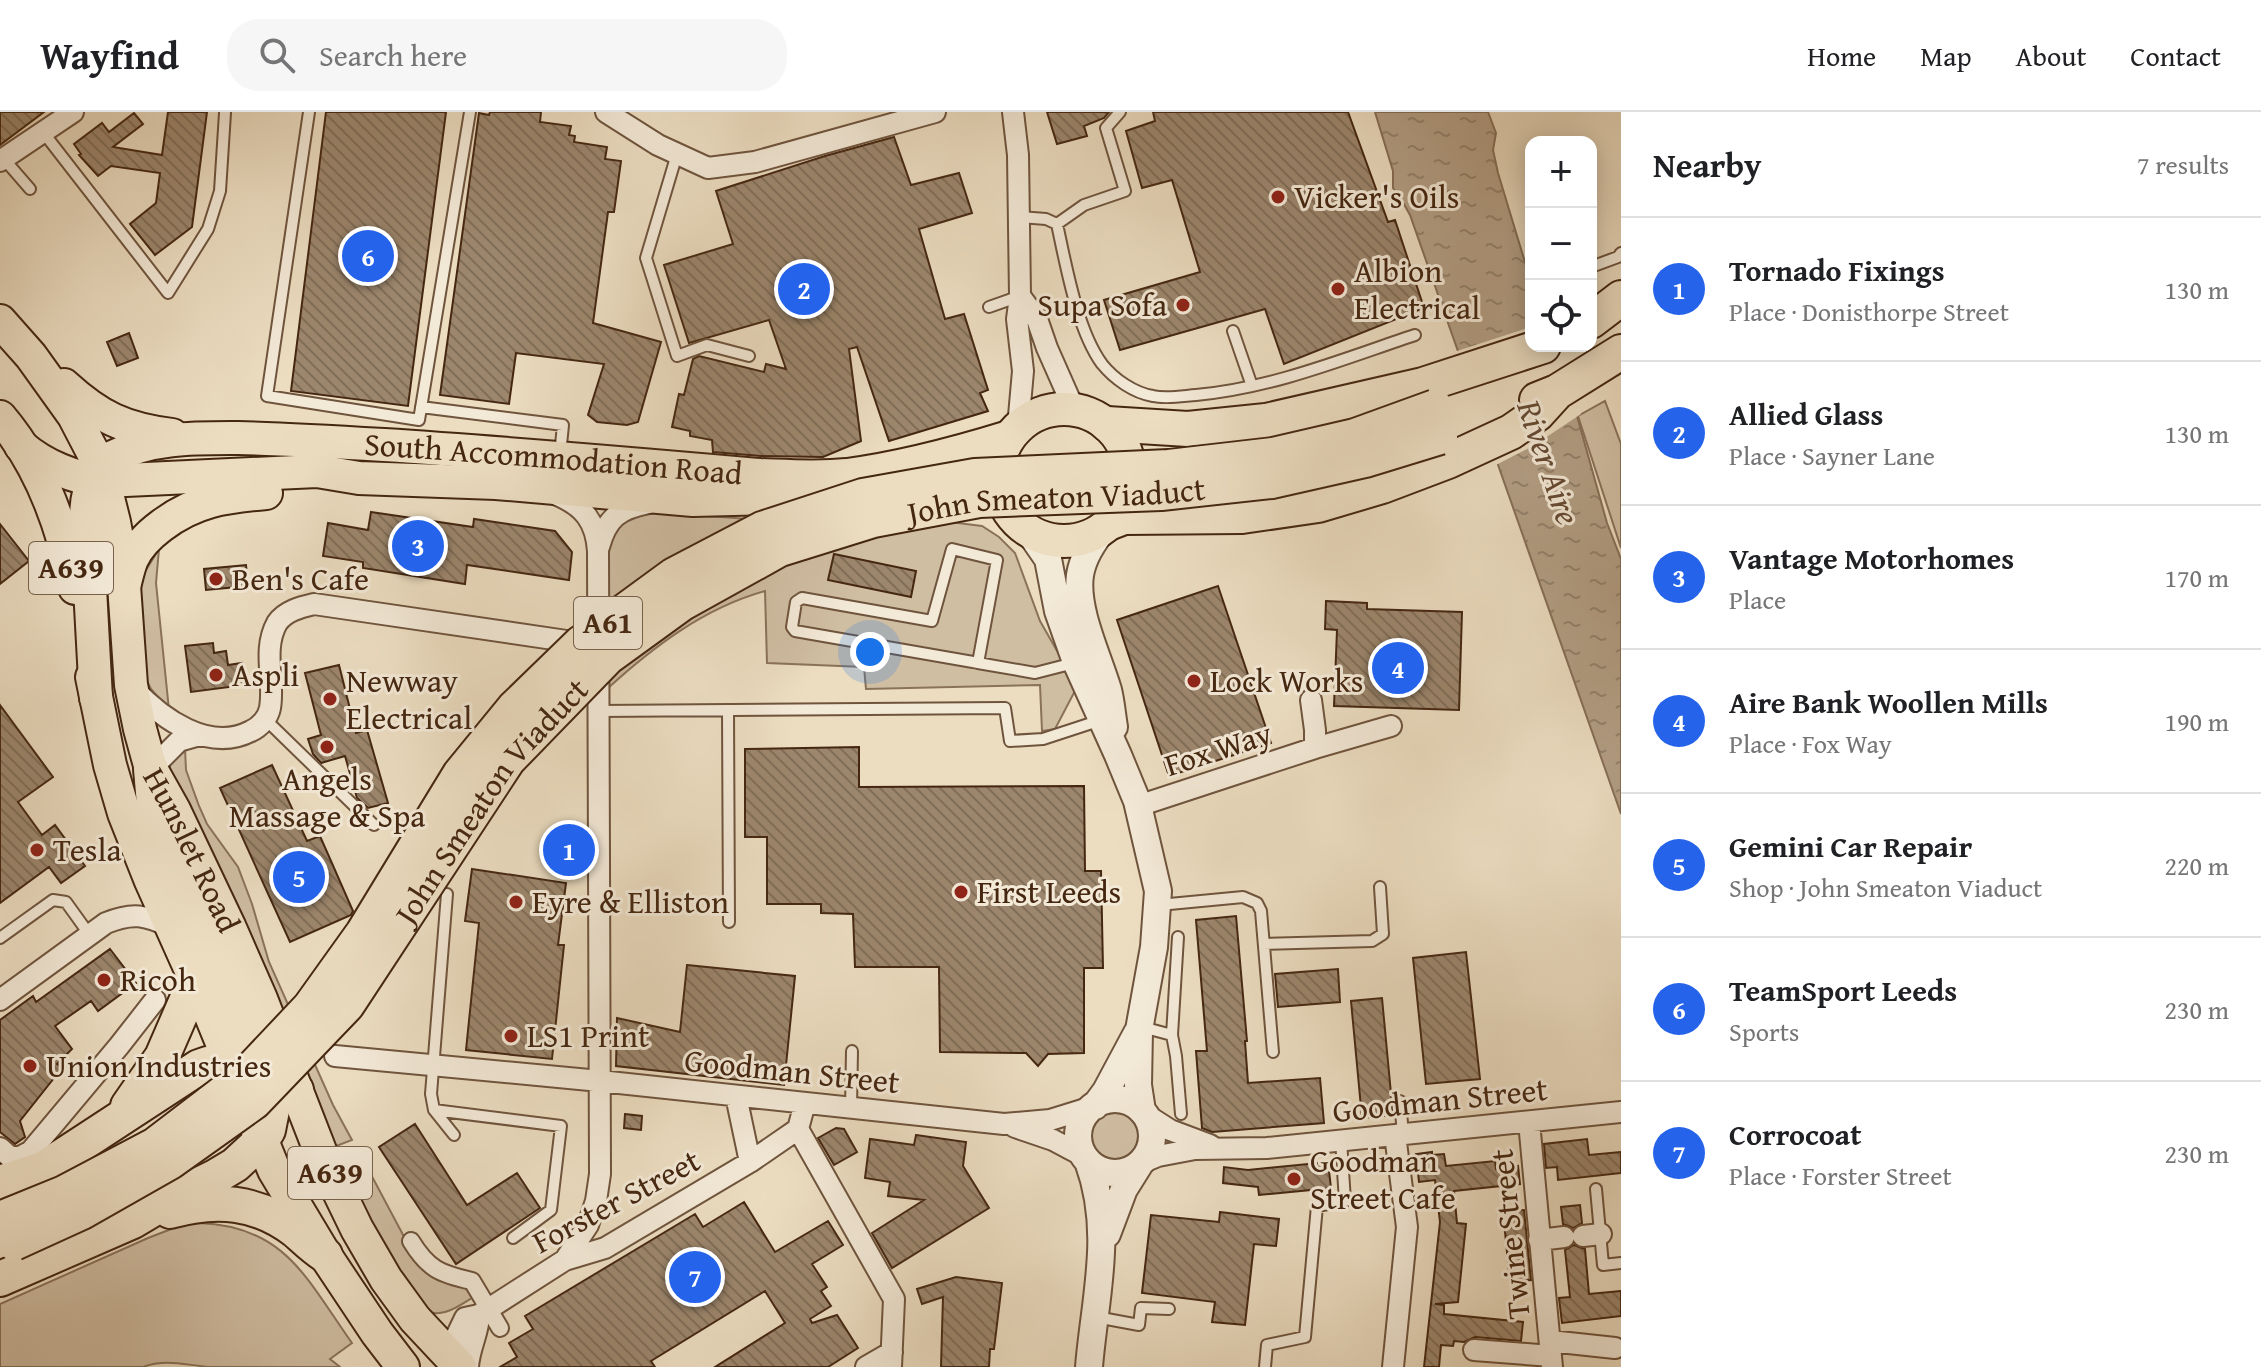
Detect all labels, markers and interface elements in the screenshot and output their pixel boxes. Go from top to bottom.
search box [227,19,787,91]
text: Wayfind [40,27,179,83]
icon: search [255,33,299,77]
text: Search here [319,33,467,77]
text: Home [1807,35,1876,76]
text: Map [1920,35,1972,76]
text: About [2016,35,2086,76]
text: Contact [2130,35,2221,76]
map controls [1525,136,1597,352]
button: + [1525,136,1597,208]
text: Nearby [1653,140,1762,189]
text: 7 results [2137,145,2229,184]
place label: Vicker's Oils [1294,173,1460,220]
marker: Vicker's Oils [1269,188,1287,206]
button: − [1525,208,1597,280]
pin: 6 [342,226,394,286]
place label: Albion Electrical [1354,247,1480,331]
text: Tornado Fixings [1729,248,1945,292]
pin: 2 [778,259,830,319]
text: 1 [1672,270,1686,309]
text: 130 m [2164,270,2229,309]
marker: Albion Electrical [1329,280,1347,298]
button: locate [1525,280,1597,352]
place label: Supa Sofa [1037,281,1167,328]
text: Place · Donisthorpe Street [1729,292,2009,331]
marker: Supa Sofa [1174,296,1192,314]
water label: River Aire [1505,392,1594,531]
text: Allied Glass [1729,392,1883,436]
text: 2 [1672,414,1686,453]
text: 130 m [2164,414,2229,453]
street label: South Accommodation Road [363,420,744,496]
text: Place · Sayner Lane [1729,436,1935,475]
street label: John Smeaton Viaduct [899,464,1207,537]
pin: 3 [392,516,444,576]
text: Vantage Motorhomes [1729,536,2014,580]
road number: A639 [29,542,113,594]
place label: Ben's Cafe [232,555,369,602]
text: 3 [1672,558,1686,597]
text: 170 m [2164,558,2229,597]
marker: Ben's Cafe [207,570,225,588]
text: Place [1729,580,1786,619]
road number: A61 [574,597,642,649]
your location [850,632,890,672]
pin: 4 [1372,638,1424,698]
place label: Aspli [232,651,299,698]
place label: Newway Electrical [346,657,472,741]
place label: Lock Works [1210,657,1363,704]
marker: Aspli [207,666,225,684]
street label: John Smeaton Viaduct [380,667,599,937]
marker: Lock Works [1185,672,1203,690]
text: Aire Bank Woollen Mills [1729,680,2048,724]
marker: Newway Electrical [321,690,339,708]
text: 4 [1672,702,1686,741]
text: 190 m [2164,702,2229,741]
street label: Fox Way [1158,709,1278,788]
text: Place · Fox Way [1729,724,1892,763]
marker: Angels Massage & Spa [318,738,336,756]
place label: Angels Massage & Spa [229,755,425,839]
street label: Hunslet Road [132,759,253,940]
pin: 1 [543,820,595,880]
text: Gemini Car Repair [1729,824,1972,868]
place label: Tesla [53,826,122,873]
marker: Tesla [28,841,46,859]
text: 5 [1672,846,1686,885]
text: 220 m [2164,846,2229,885]
pin: 5 [273,847,325,907]
place label: First Leeds [977,868,1121,915]
text: Shop · John Smeaton Viaduct [1729,868,2042,907]
place label: Eyre & Elliston [532,878,729,925]
marker: First Leeds [952,883,970,901]
marker: Eyre & Elliston [507,893,525,911]
place label: Ricoh [120,956,196,1003]
text: TeamSport Leeds [1729,968,1957,1012]
marker: Ricoh [95,971,113,989]
text: 6 [1672,990,1686,1029]
text: 230 m [2164,990,2229,1029]
place label: LS1 Print [527,1012,649,1059]
text: Sports [1729,1012,1799,1051]
marker: LS1 Print [502,1027,520,1045]
street label: Goodman Street [682,1036,902,1105]
place label: Union Industries [46,1042,271,1089]
marker: Union Industries [21,1057,39,1075]
street label: Goodman Street [1330,1065,1550,1134]
text: Corrocoat [1729,1112,1862,1156]
text: 7 [1672,1134,1686,1173]
text: 230 m [2164,1134,2229,1173]
street label: Forster Street [523,1137,708,1265]
place label: Goodman Street Cafe [1310,1137,1456,1221]
road number: A639 [288,1147,372,1199]
street label: Twine Street [1477,1147,1542,1321]
text: Place · Forster Street [1729,1156,1952,1195]
marker: Goodman Street Cafe [1285,1170,1303,1188]
pin: 7 [669,1247,721,1307]

